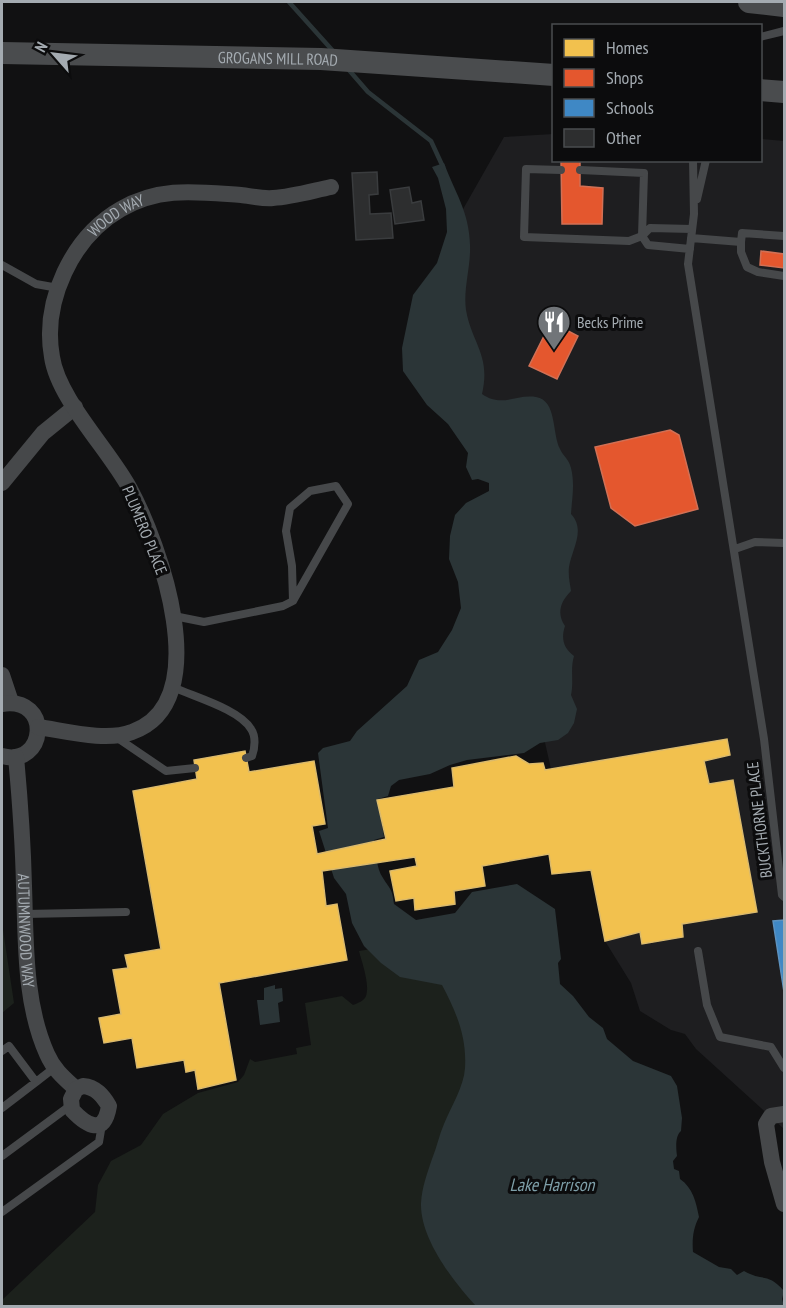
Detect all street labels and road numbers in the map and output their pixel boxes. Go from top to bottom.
street label: GROGANS MILL ROAD [218,47,339,70]
street label: WOOD WAY [83,189,147,241]
street label: PLUMERO PLACE [118,483,172,577]
street label: BUCKTHORNE PLACE [742,761,776,879]
street label: AUTUMNWOOD WAY [14,873,39,990]

